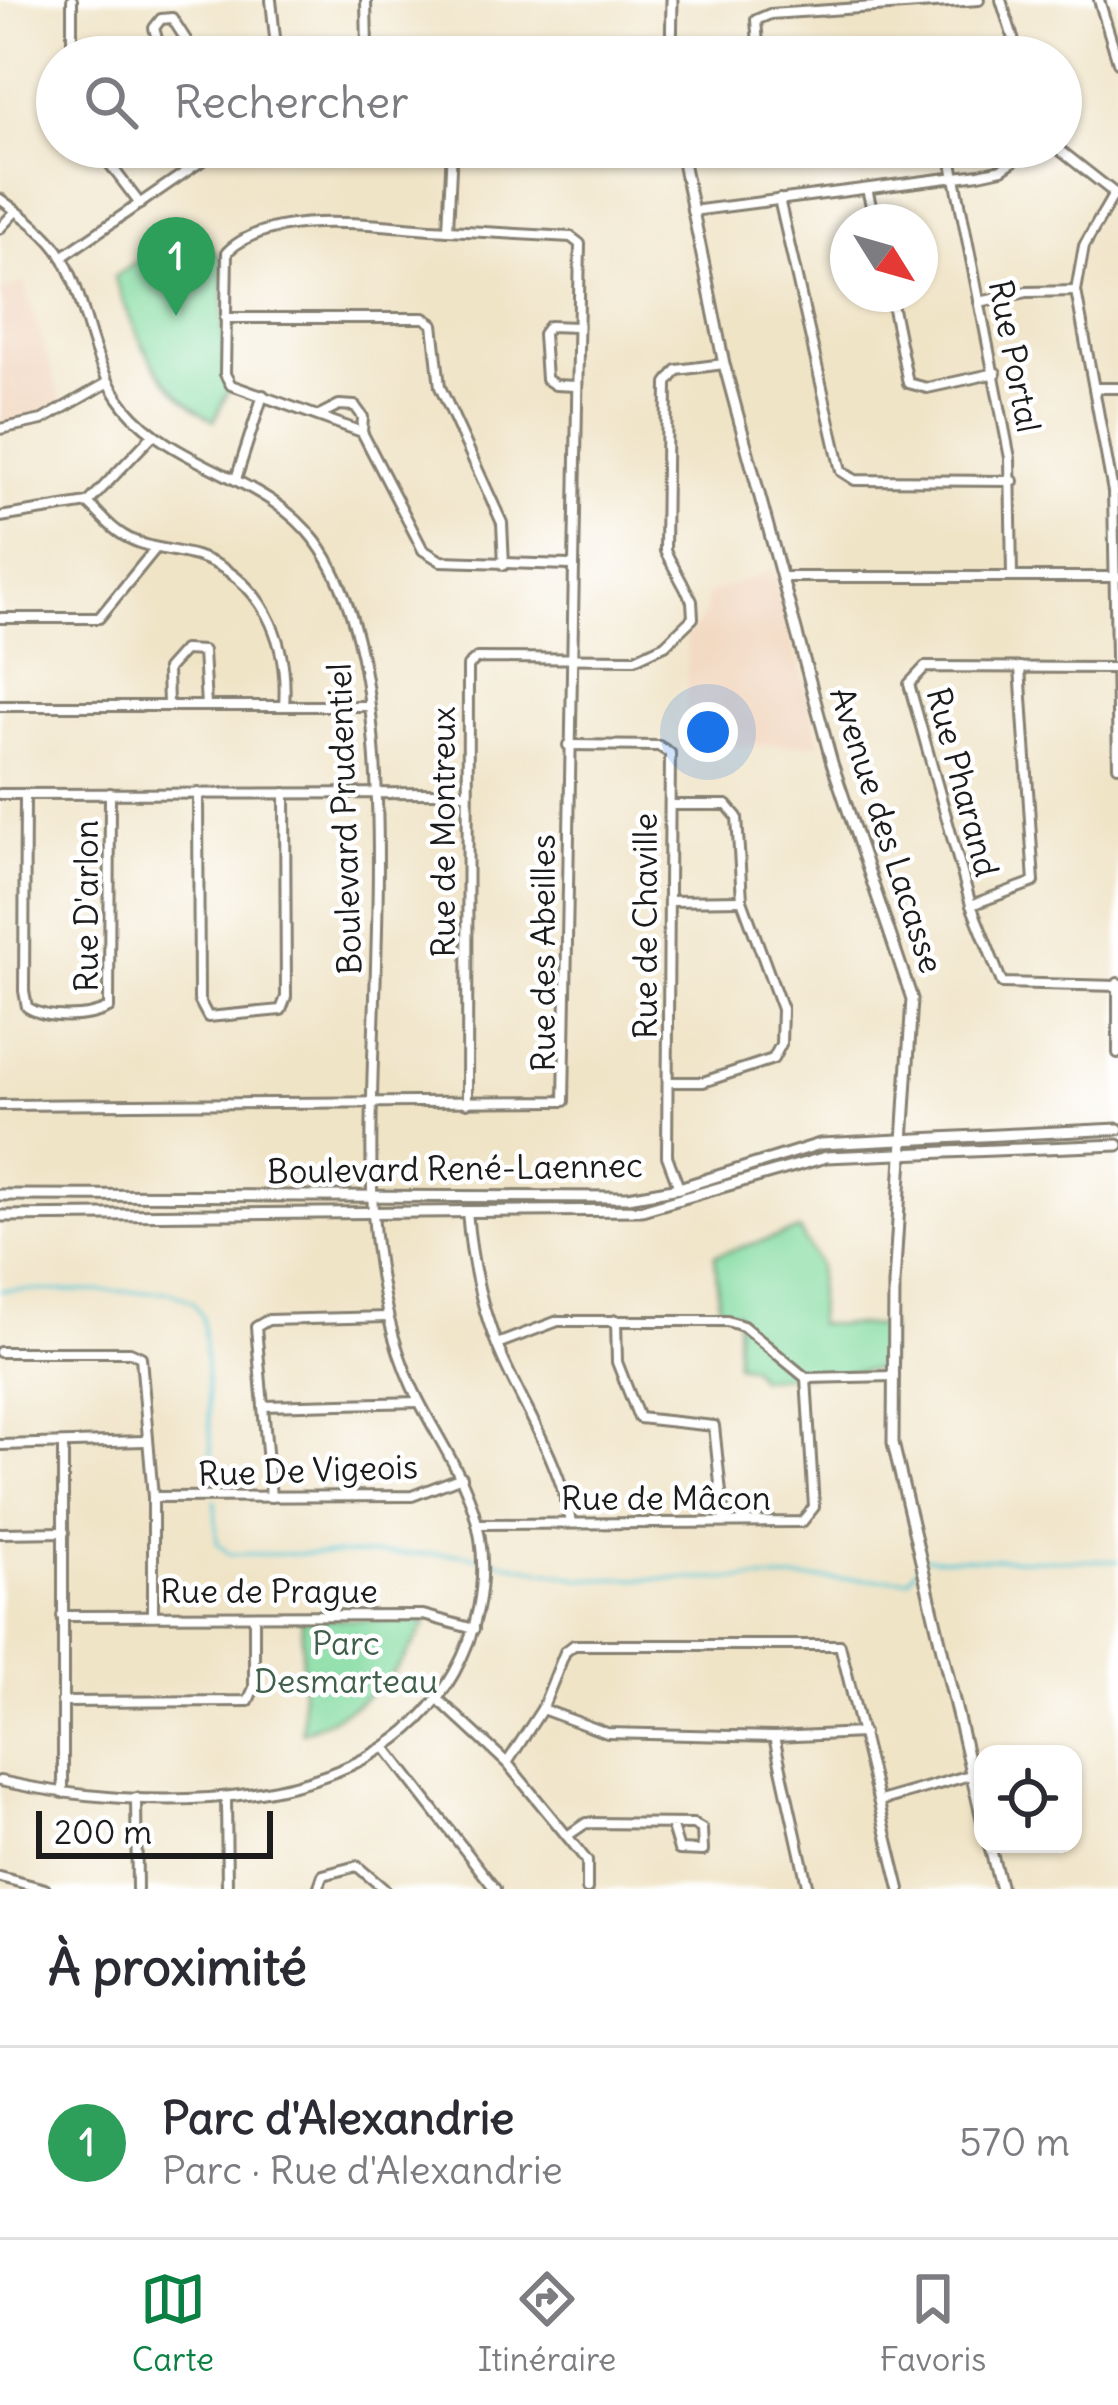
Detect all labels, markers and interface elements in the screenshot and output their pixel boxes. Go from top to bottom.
search box [36,36,1082,168]
icon: search [78,69,144,135]
text: Rechercher [174,74,409,130]
north arrow [830,204,938,312]
pin: 1 [137,217,215,316]
street label: Rue Portal [980,276,1050,436]
street label: Boulevard Prudentiel [318,663,370,975]
street label: Avenue des Lacasse [821,682,953,978]
street label: Rue Pharand [918,683,1008,881]
your location [678,702,738,762]
street label: Rue de Montreux [422,706,464,958]
street label: Rue de Chaville [624,813,666,1039]
street label: Rue D'arlon [65,820,107,992]
street label: Rue des Abeilles [522,834,564,1072]
street label: Boulevard René-Laennec [267,1144,643,1192]
street label: Rue De Vigeois [197,1445,419,1495]
street label: Rue de Mâcon [561,1477,771,1519]
street label: Rue de Prague [160,1570,378,1612]
park label: Parc Desmarteau [254,1622,438,1702]
map controls [974,1745,1082,1853]
button: locate [974,1745,1082,1853]
scale bar [36,1805,273,1858]
text: 200 m [54,1811,152,1853]
text: À proximité [48,1935,307,1999]
text: Parc d'Alexandrie [162,2090,514,2146]
text: 1 [79,2118,95,2167]
text: 570 m [959,2118,1070,2167]
text: Parc · Rue d'Alexandrie [162,2146,563,2195]
tab: Carte [132,2266,214,2380]
tab: Itinéraire [478,2266,616,2380]
tab: Favoris [880,2266,986,2380]

